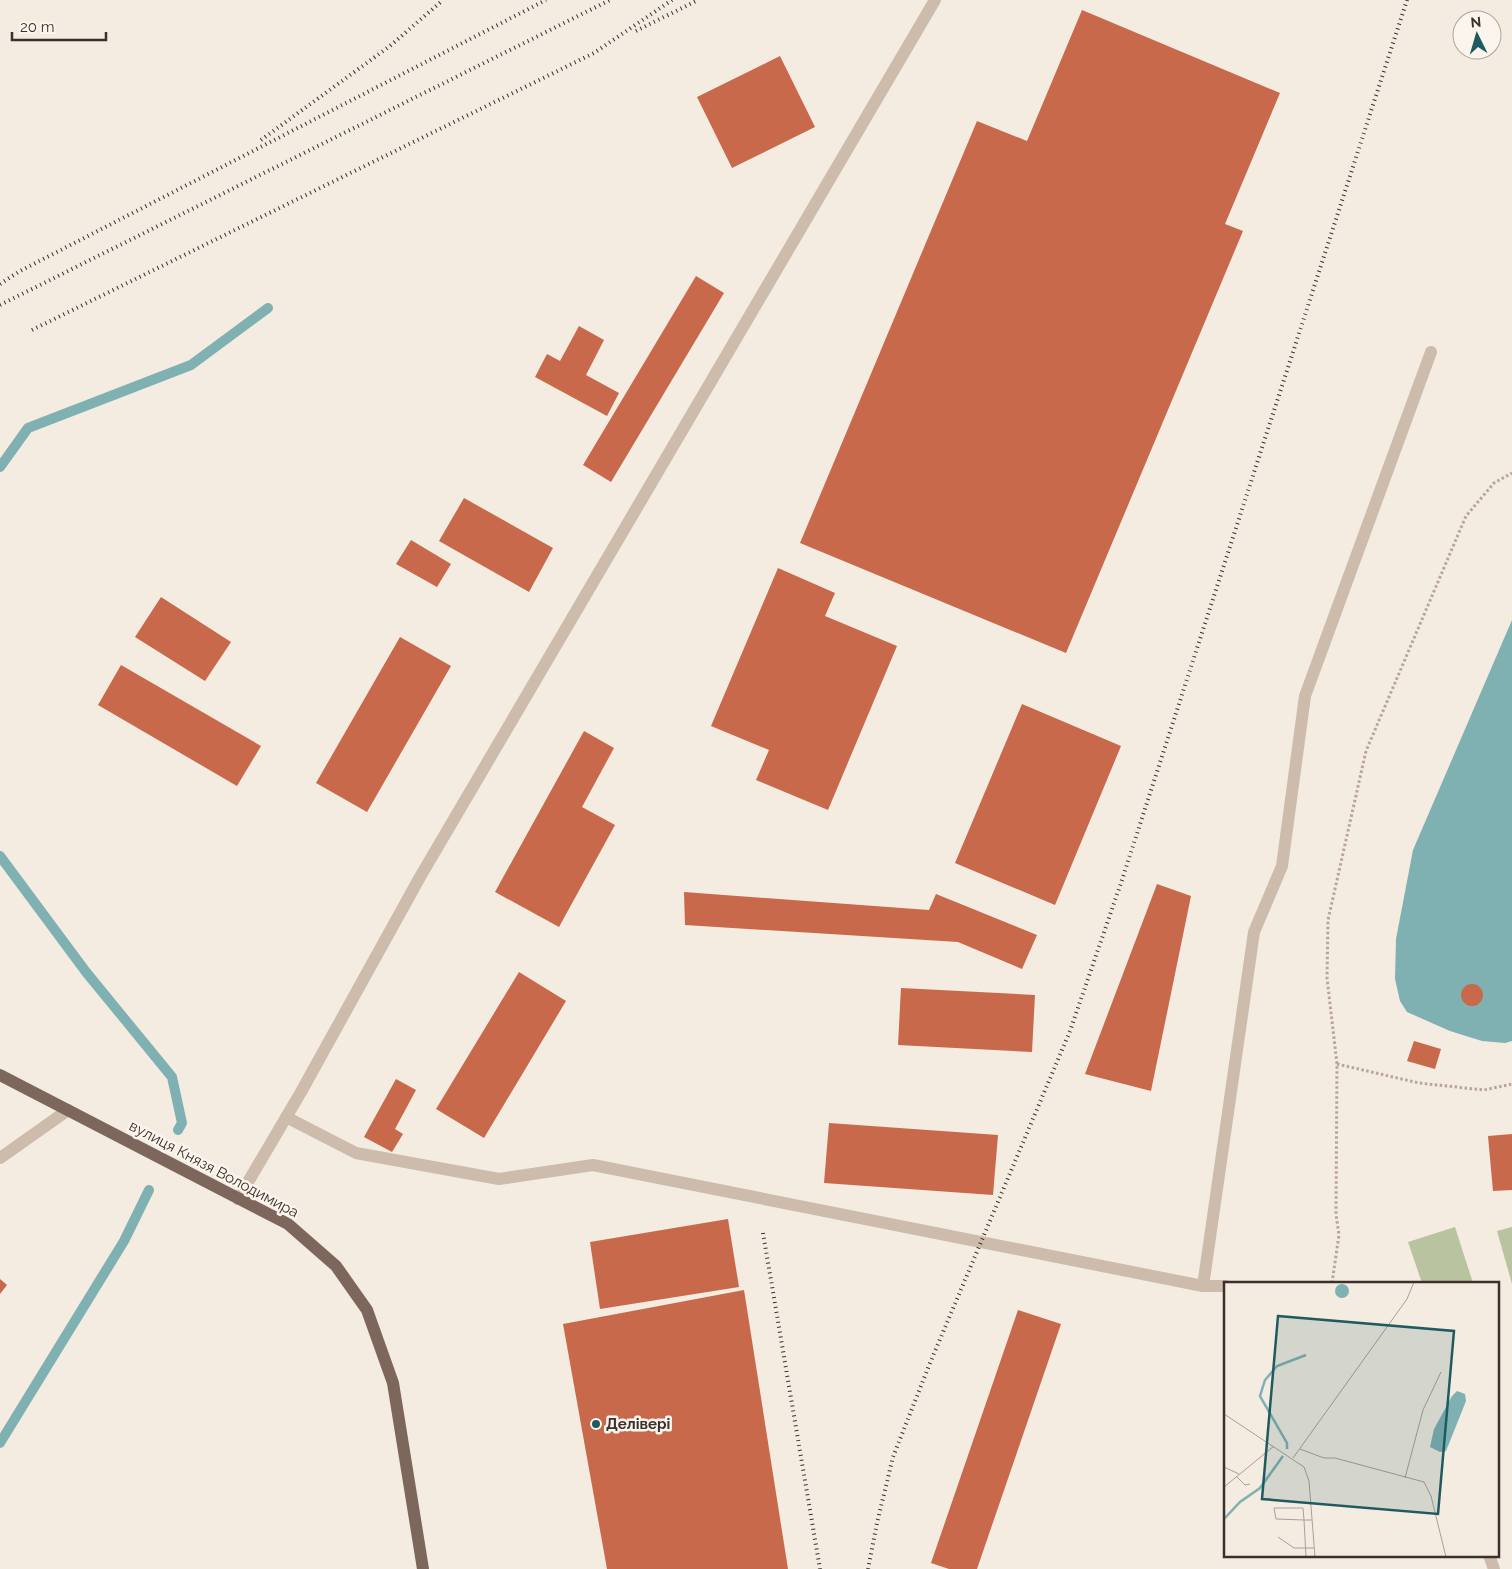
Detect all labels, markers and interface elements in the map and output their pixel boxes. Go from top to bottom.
scale bar [12,10,106,42]
north arrow [1452,10,1502,60]
text: N [1470,14,1482,30]
text: 20 m [20,18,55,36]
street label: вулиця Князя Володимира [126,1117,302,1221]
inset map [1224,1282,1500,1556]
place label: Делівері [606,1415,670,1433]
marker: Делівері [590,1418,602,1430]

